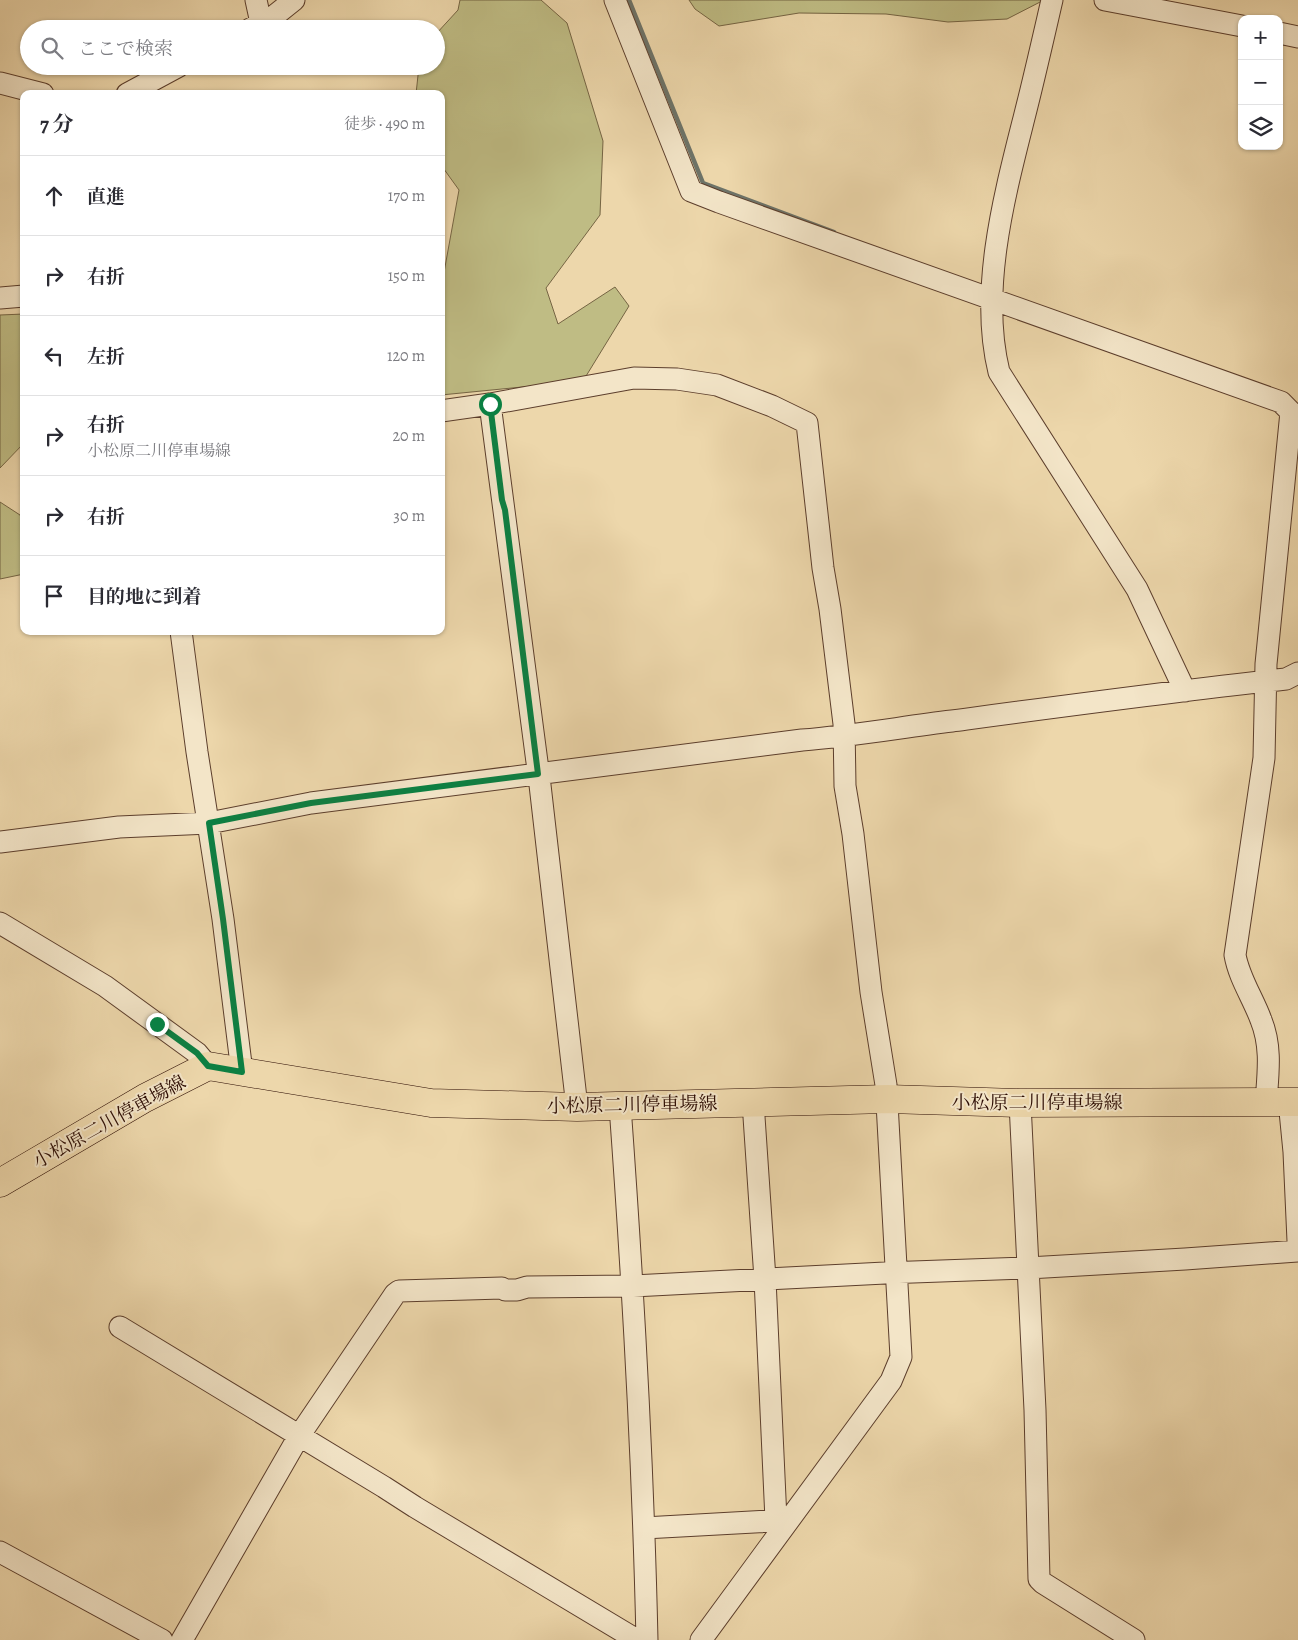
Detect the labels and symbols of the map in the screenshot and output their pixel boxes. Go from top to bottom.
route start [479,393,502,416]
route end [146,1013,169,1036]
street label: 小松原二川停車場線 [28,1069,191,1175]
street label: 小松原二川停車場線 [951,1090,1123,1116]
street label: 小松原二川停車場線 [546,1091,718,1119]

